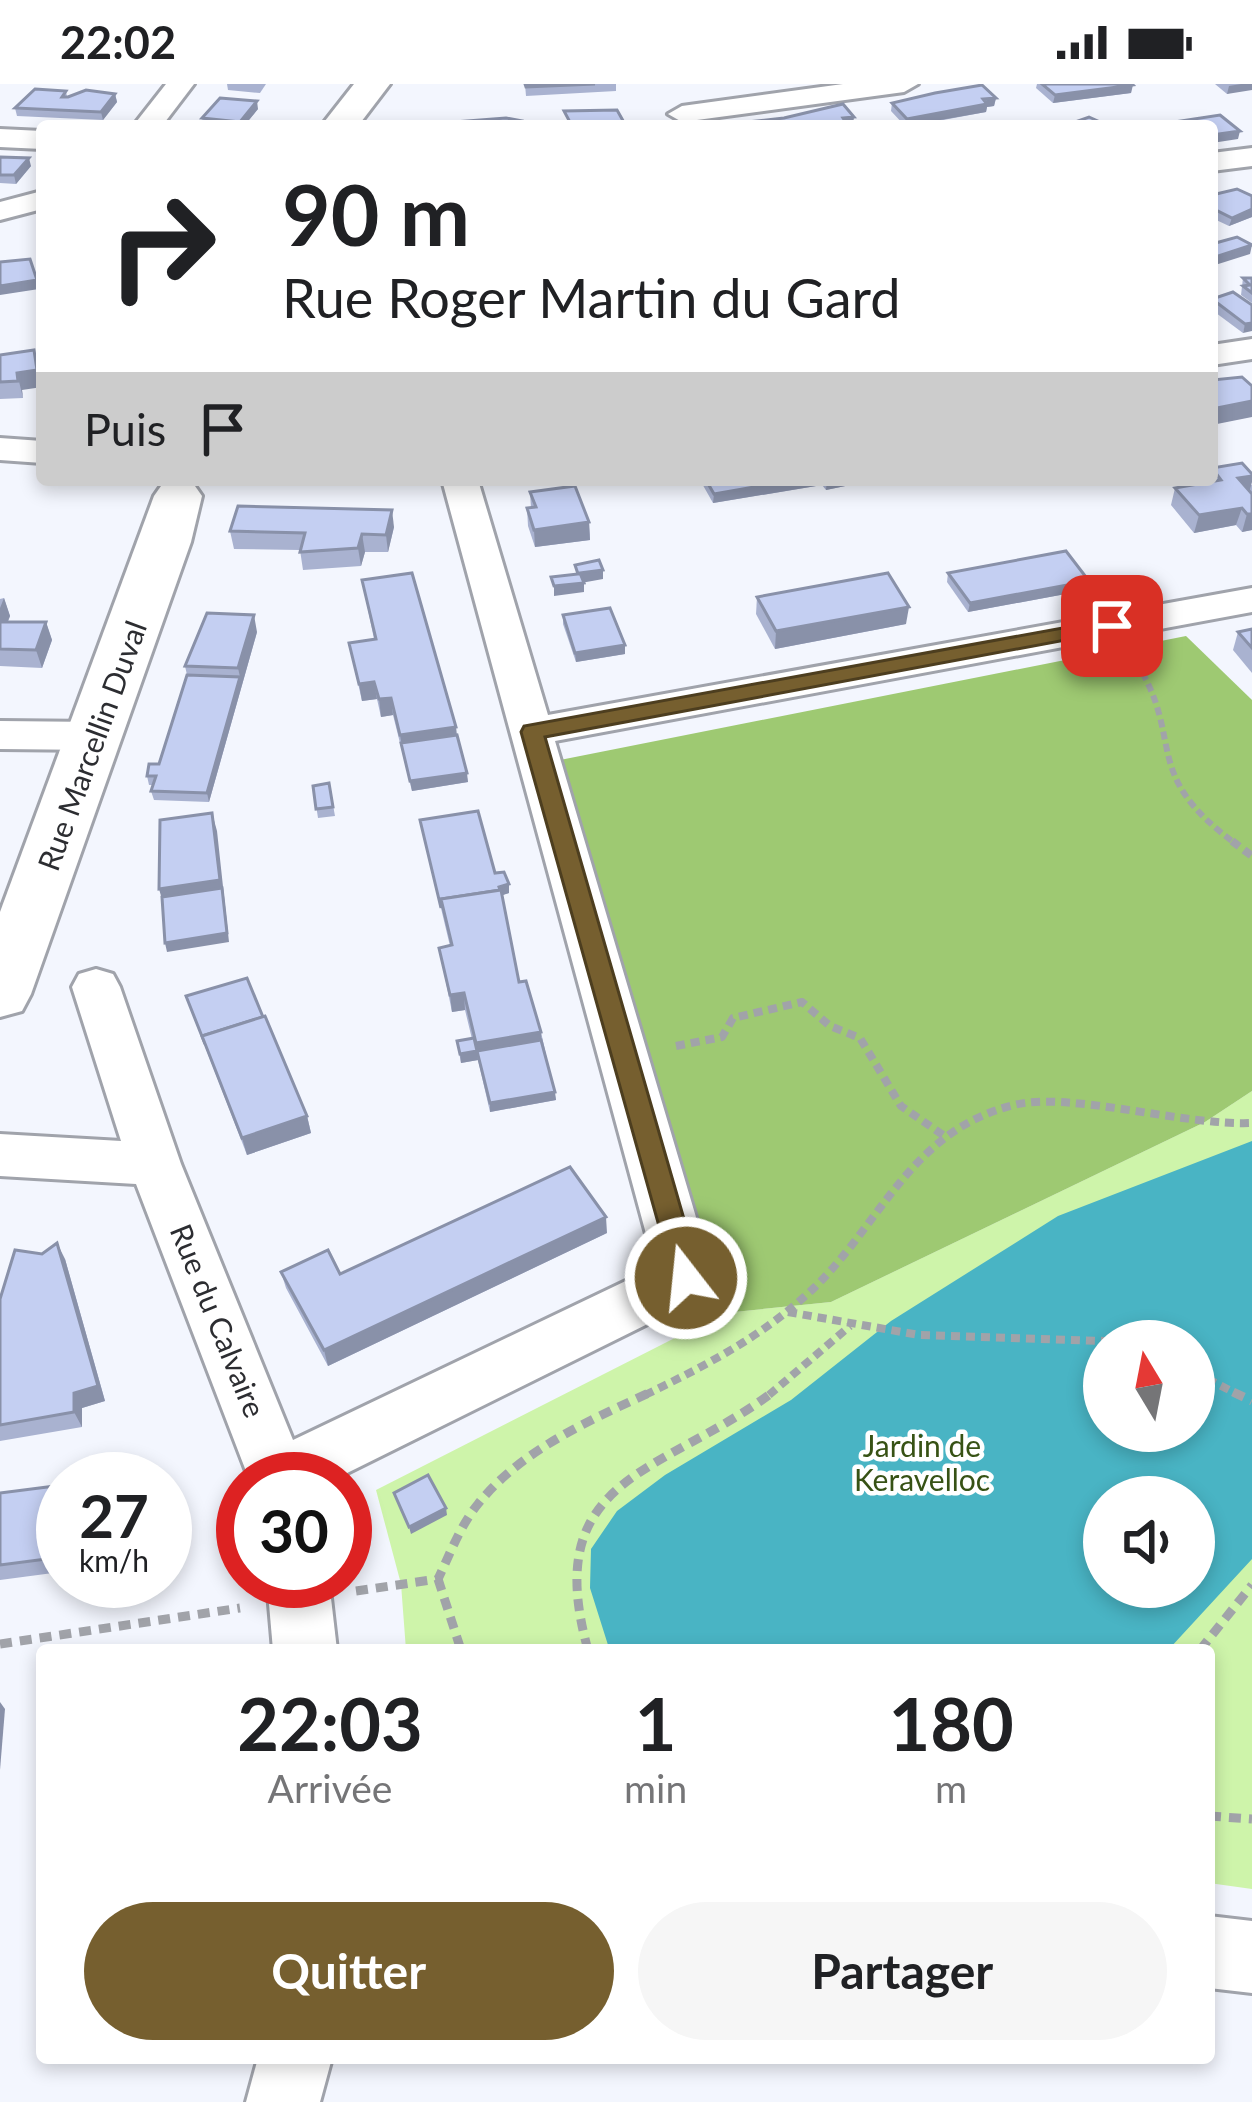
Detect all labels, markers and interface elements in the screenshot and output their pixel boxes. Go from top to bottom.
text: 22:02 [60,15,176,69]
text: 90 m [282,163,470,264]
icon: right [84,168,240,324]
text: Rue Roger Martin du Gard [282,265,900,330]
icon: arrive [190,396,256,462]
text: Puis [84,402,166,456]
pin [1061,575,1163,677]
icon: arrive [1079,593,1145,659]
street label: Rue Marcellin Duval [29,616,153,875]
position arrow [623,1215,749,1341]
street label: Rue du Calvaire [164,1218,274,1422]
north arrow [1083,1320,1215,1452]
map controls [1083,1320,1215,1608]
park label: Jardin de Keravelloc [854,1427,990,1497]
speed limit sign: 30 [216,1452,372,1608]
button: sound [1083,1476,1215,1608]
text: 27 [79,1479,149,1551]
text: km/h [79,1542,149,1578]
text: 22:03 [237,1680,423,1766]
text: 1 [635,1680,677,1766]
text: 180 [888,1680,1014,1766]
text: Arrivée [268,1765,392,1811]
text: min [624,1765,687,1811]
text: m [935,1765,967,1811]
button: Quitter [84,1902,614,2040]
button: Partager [638,1902,1167,2040]

